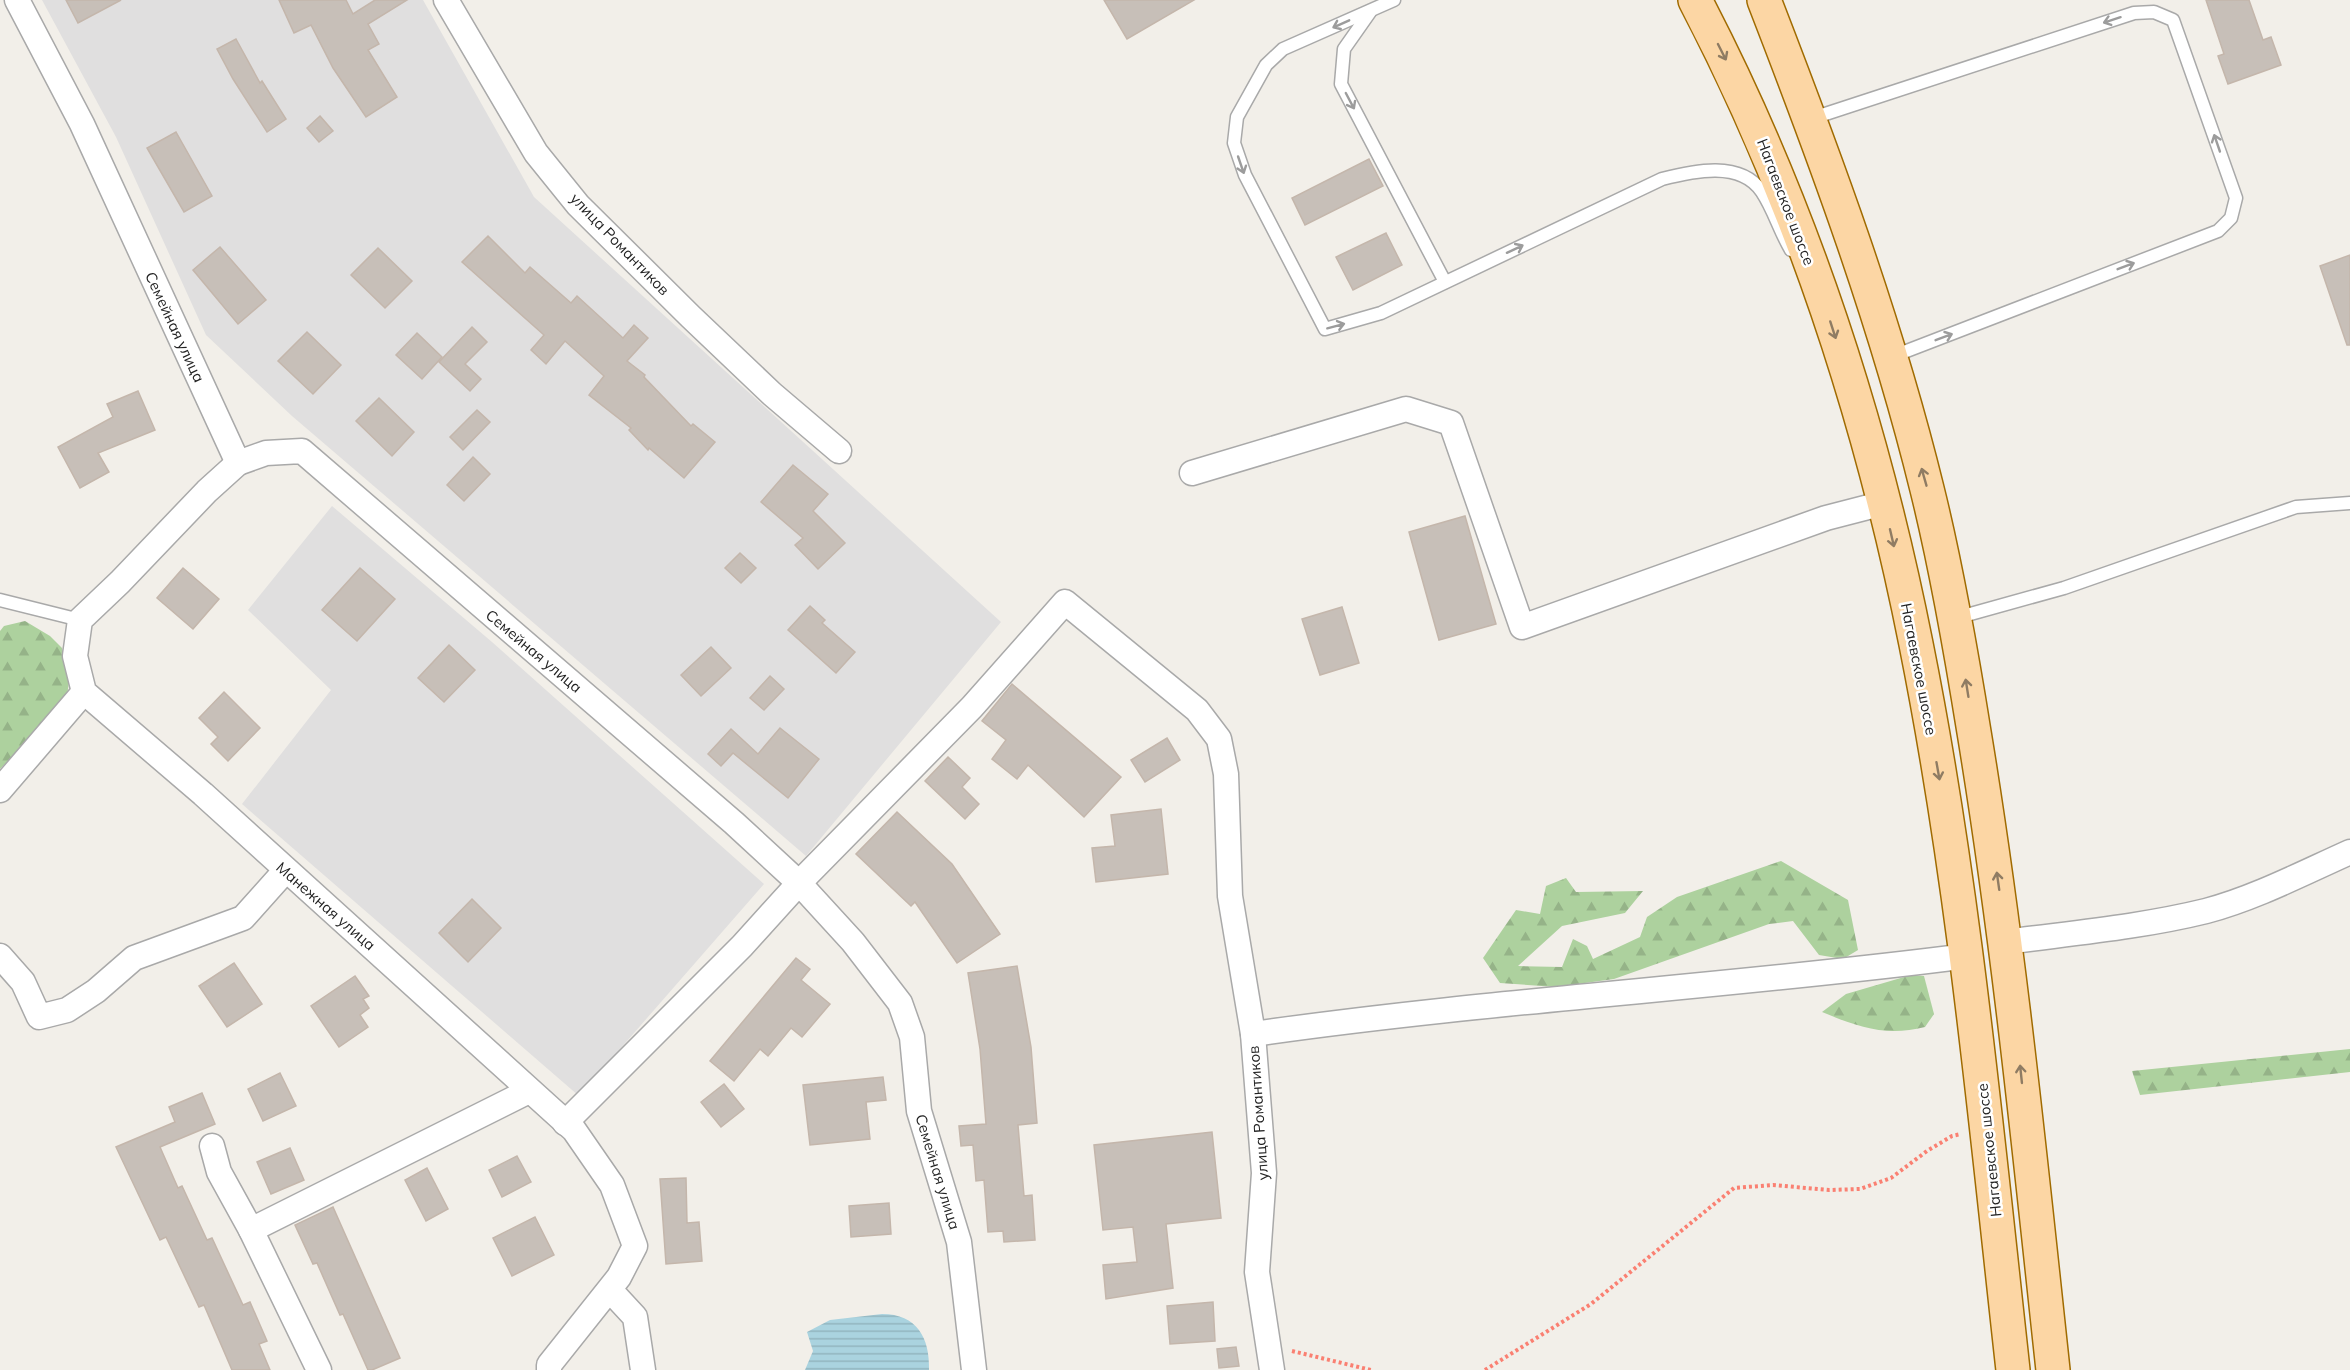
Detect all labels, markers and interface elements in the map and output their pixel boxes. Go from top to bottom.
one-way arrow [2103,15,2122,26]
one-way arrow [1332,19,1350,30]
one-way arrow [1717,43,1729,61]
one-way arrow [1344,92,1356,109]
one-way arrow [2210,134,2221,153]
street label: Нагаевское шоссе [1753,136,1819,268]
one-way arrow [1237,155,1248,174]
street label: улица Романтиков [566,189,674,299]
one-way arrow [1505,243,1523,255]
one-way arrow [2116,260,2135,271]
street label: Семейная улица [141,269,209,385]
one-way arrow [1326,319,1345,331]
one-way arrow [1829,320,1840,339]
one-way arrow [1935,330,1953,341]
one-way arrow [1918,467,1929,486]
one-way arrow [1886,528,1898,547]
street label: Нагаевское шоссе [1897,601,1941,737]
street label: Семейная улица [482,605,586,697]
one-way arrow [1961,679,1972,698]
one-way arrow [1933,760,1944,780]
street label: Манежная улица [272,858,380,954]
one-way arrow [1992,871,2003,891]
street label: улица Романтиков [1244,1045,1272,1181]
one-way arrow [2015,1065,2026,1085]
street label: Нагаевское шоссе [1973,1082,2005,1218]
street label: Семейная улица [911,1112,965,1232]

